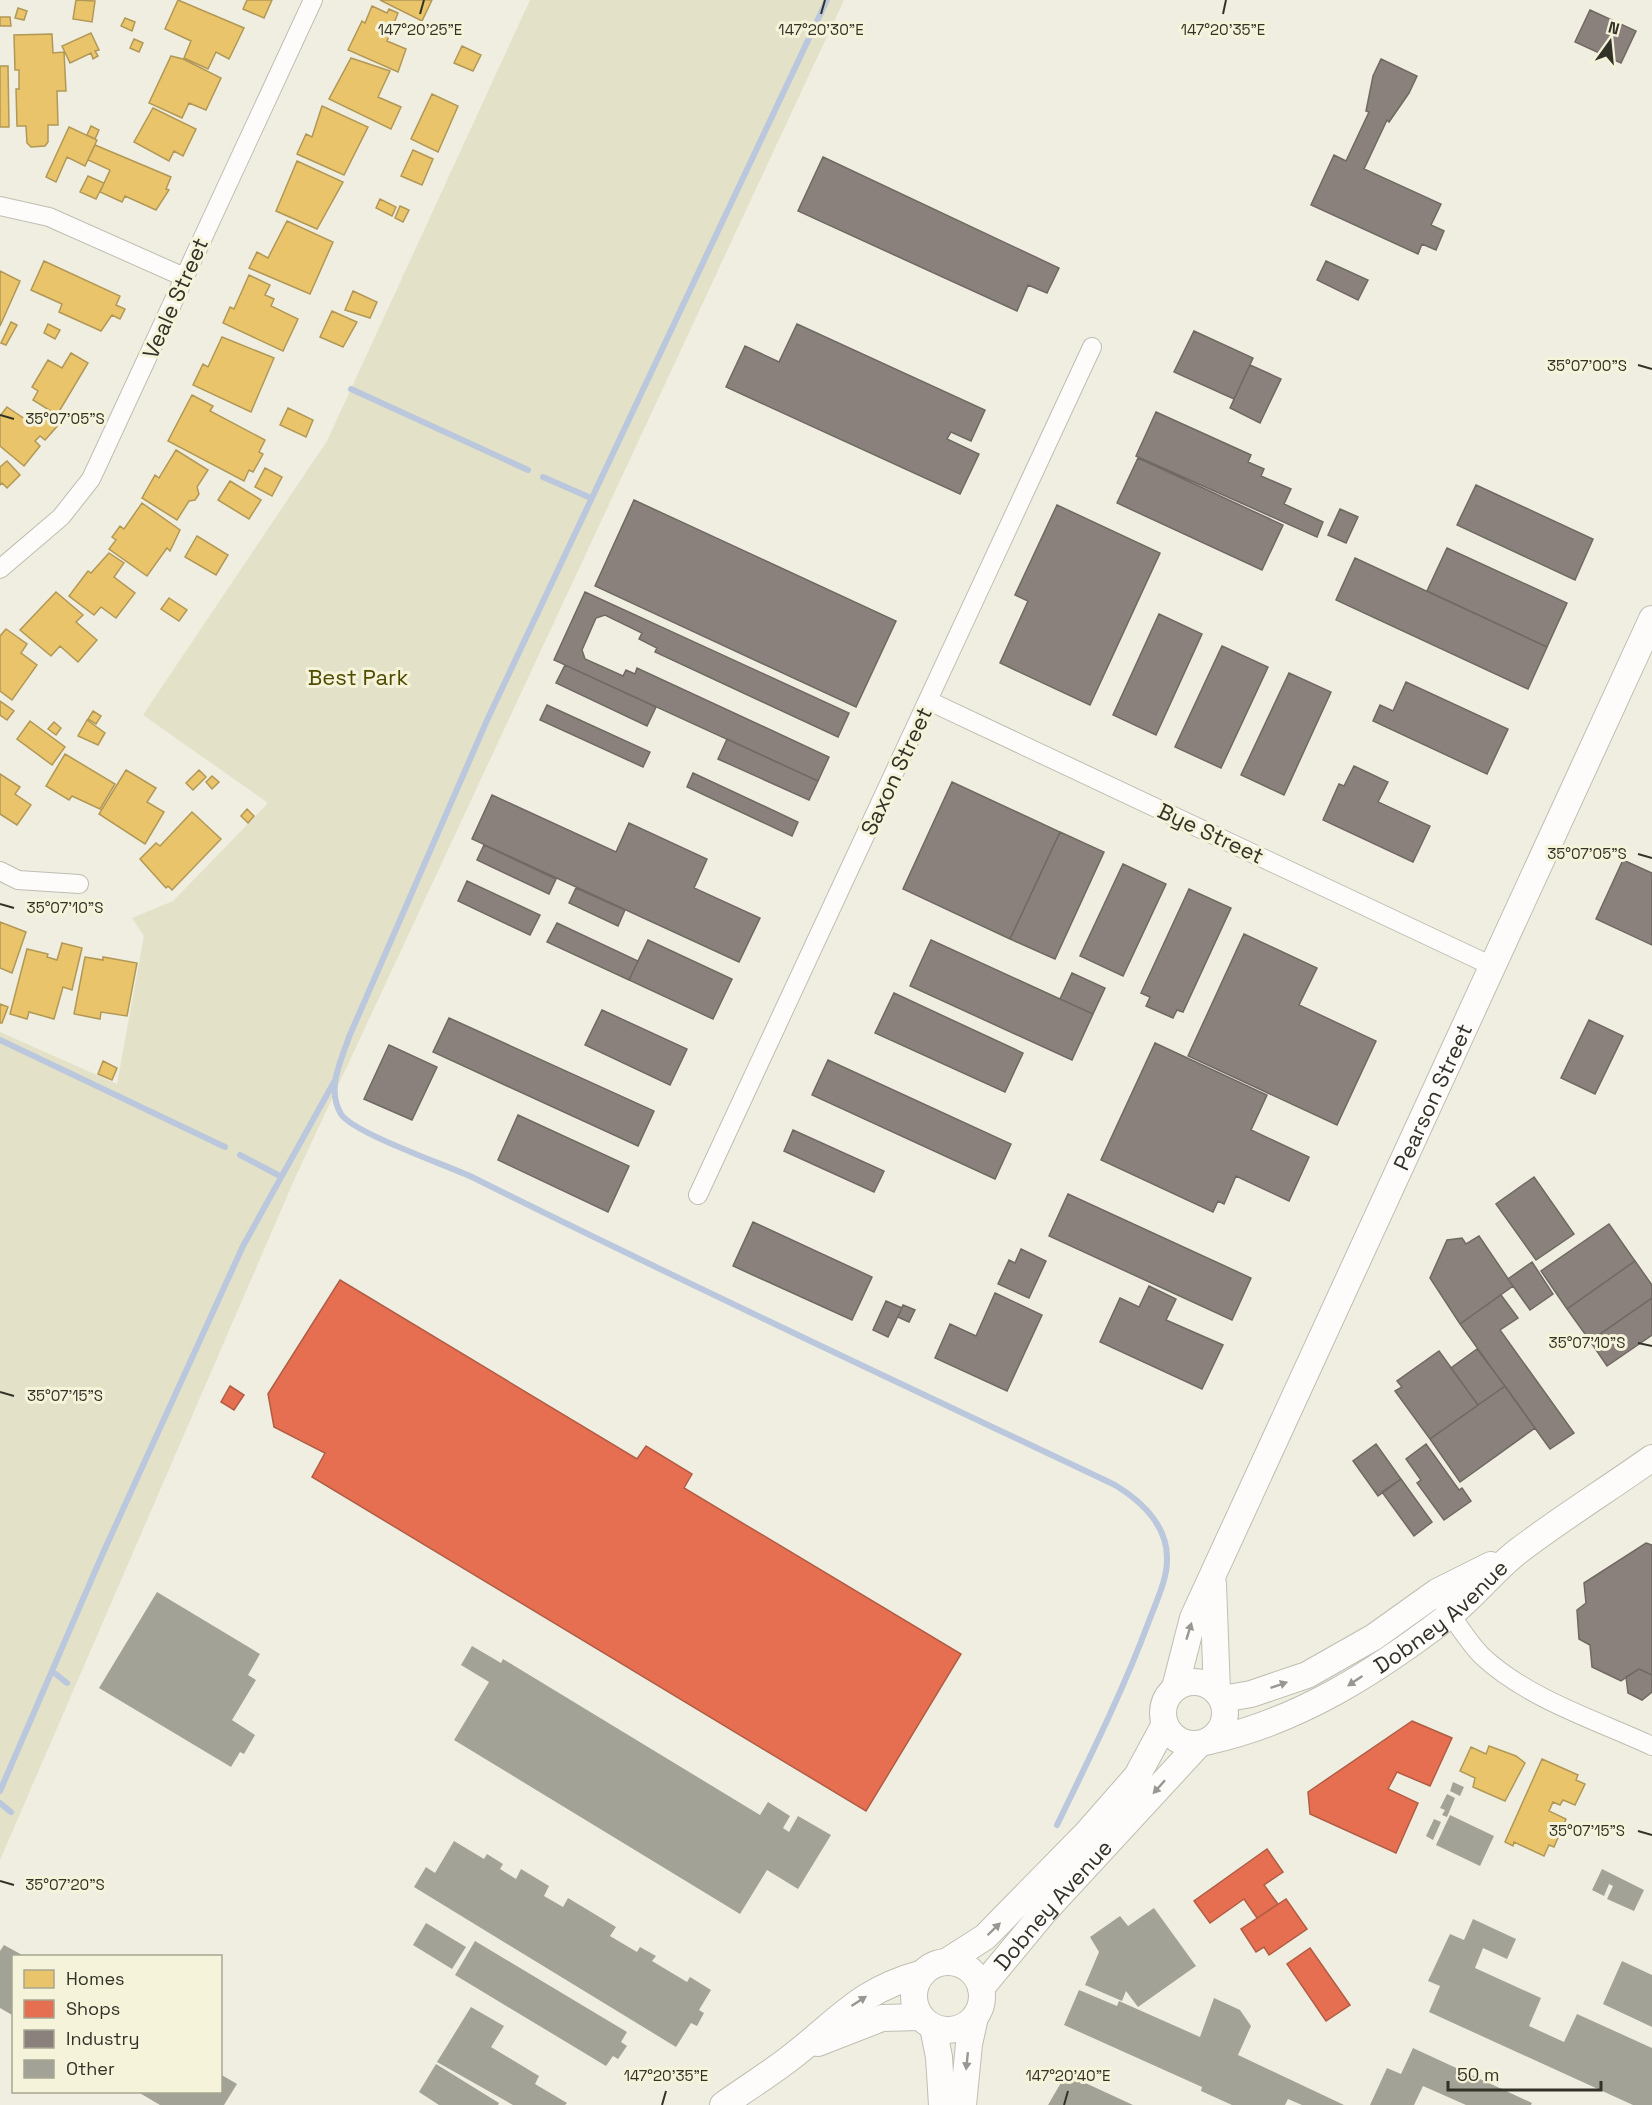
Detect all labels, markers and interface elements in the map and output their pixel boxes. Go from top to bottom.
north arrow [1580,12,1640,72]
text: N [1606,16,1622,40]
text: 147°20'25"E [378,20,462,39]
text: 147°20'30"E [778,20,864,39]
text: 147°20'35"E [1181,20,1265,39]
street label: Veale Street [136,233,214,363]
text: 35°07'00"S [1547,356,1627,375]
text: 35°07'05"S [25,409,105,428]
park label: Best Park [308,663,408,691]
street label: Saxon Street [854,702,938,840]
street label: Bye Street [1153,796,1269,870]
text: 35°07'05"S [1547,844,1627,863]
text: 35°07'10"S [27,898,103,917]
street label: Pearson Street [1387,1019,1478,1174]
text: 35°07'10"S [1549,1333,1625,1352]
text: 35°07'15"S [27,1386,103,1405]
street label: Dobney Avenue [1368,1553,1513,1679]
one-way arrow [1185,1622,1194,1640]
one-way arrow [1348,1675,1364,1687]
one-way arrow [1270,1680,1288,1690]
one-way arrow [1153,1779,1166,1794]
text: 35°07'15"S [1549,1821,1625,1840]
street label: Dobney Avenue [988,1833,1118,1976]
text: 35°07'20"S [25,1875,105,1894]
one-way arrow [987,1922,1001,1936]
legend [12,1955,222,2093]
text: Homes [66,1967,125,1990]
one-way arrow [851,1995,867,2006]
text: Shops [66,1997,120,2020]
text: Industry [66,2027,139,2050]
one-way arrow [962,2051,972,2070]
scale bar [1448,2054,1601,2092]
text: Other [66,2057,115,2080]
text: 50 m [1457,2063,1499,2086]
text: 147°20'35"E [624,2066,708,2085]
text: 147°20'40"E [1026,2066,1110,2085]

